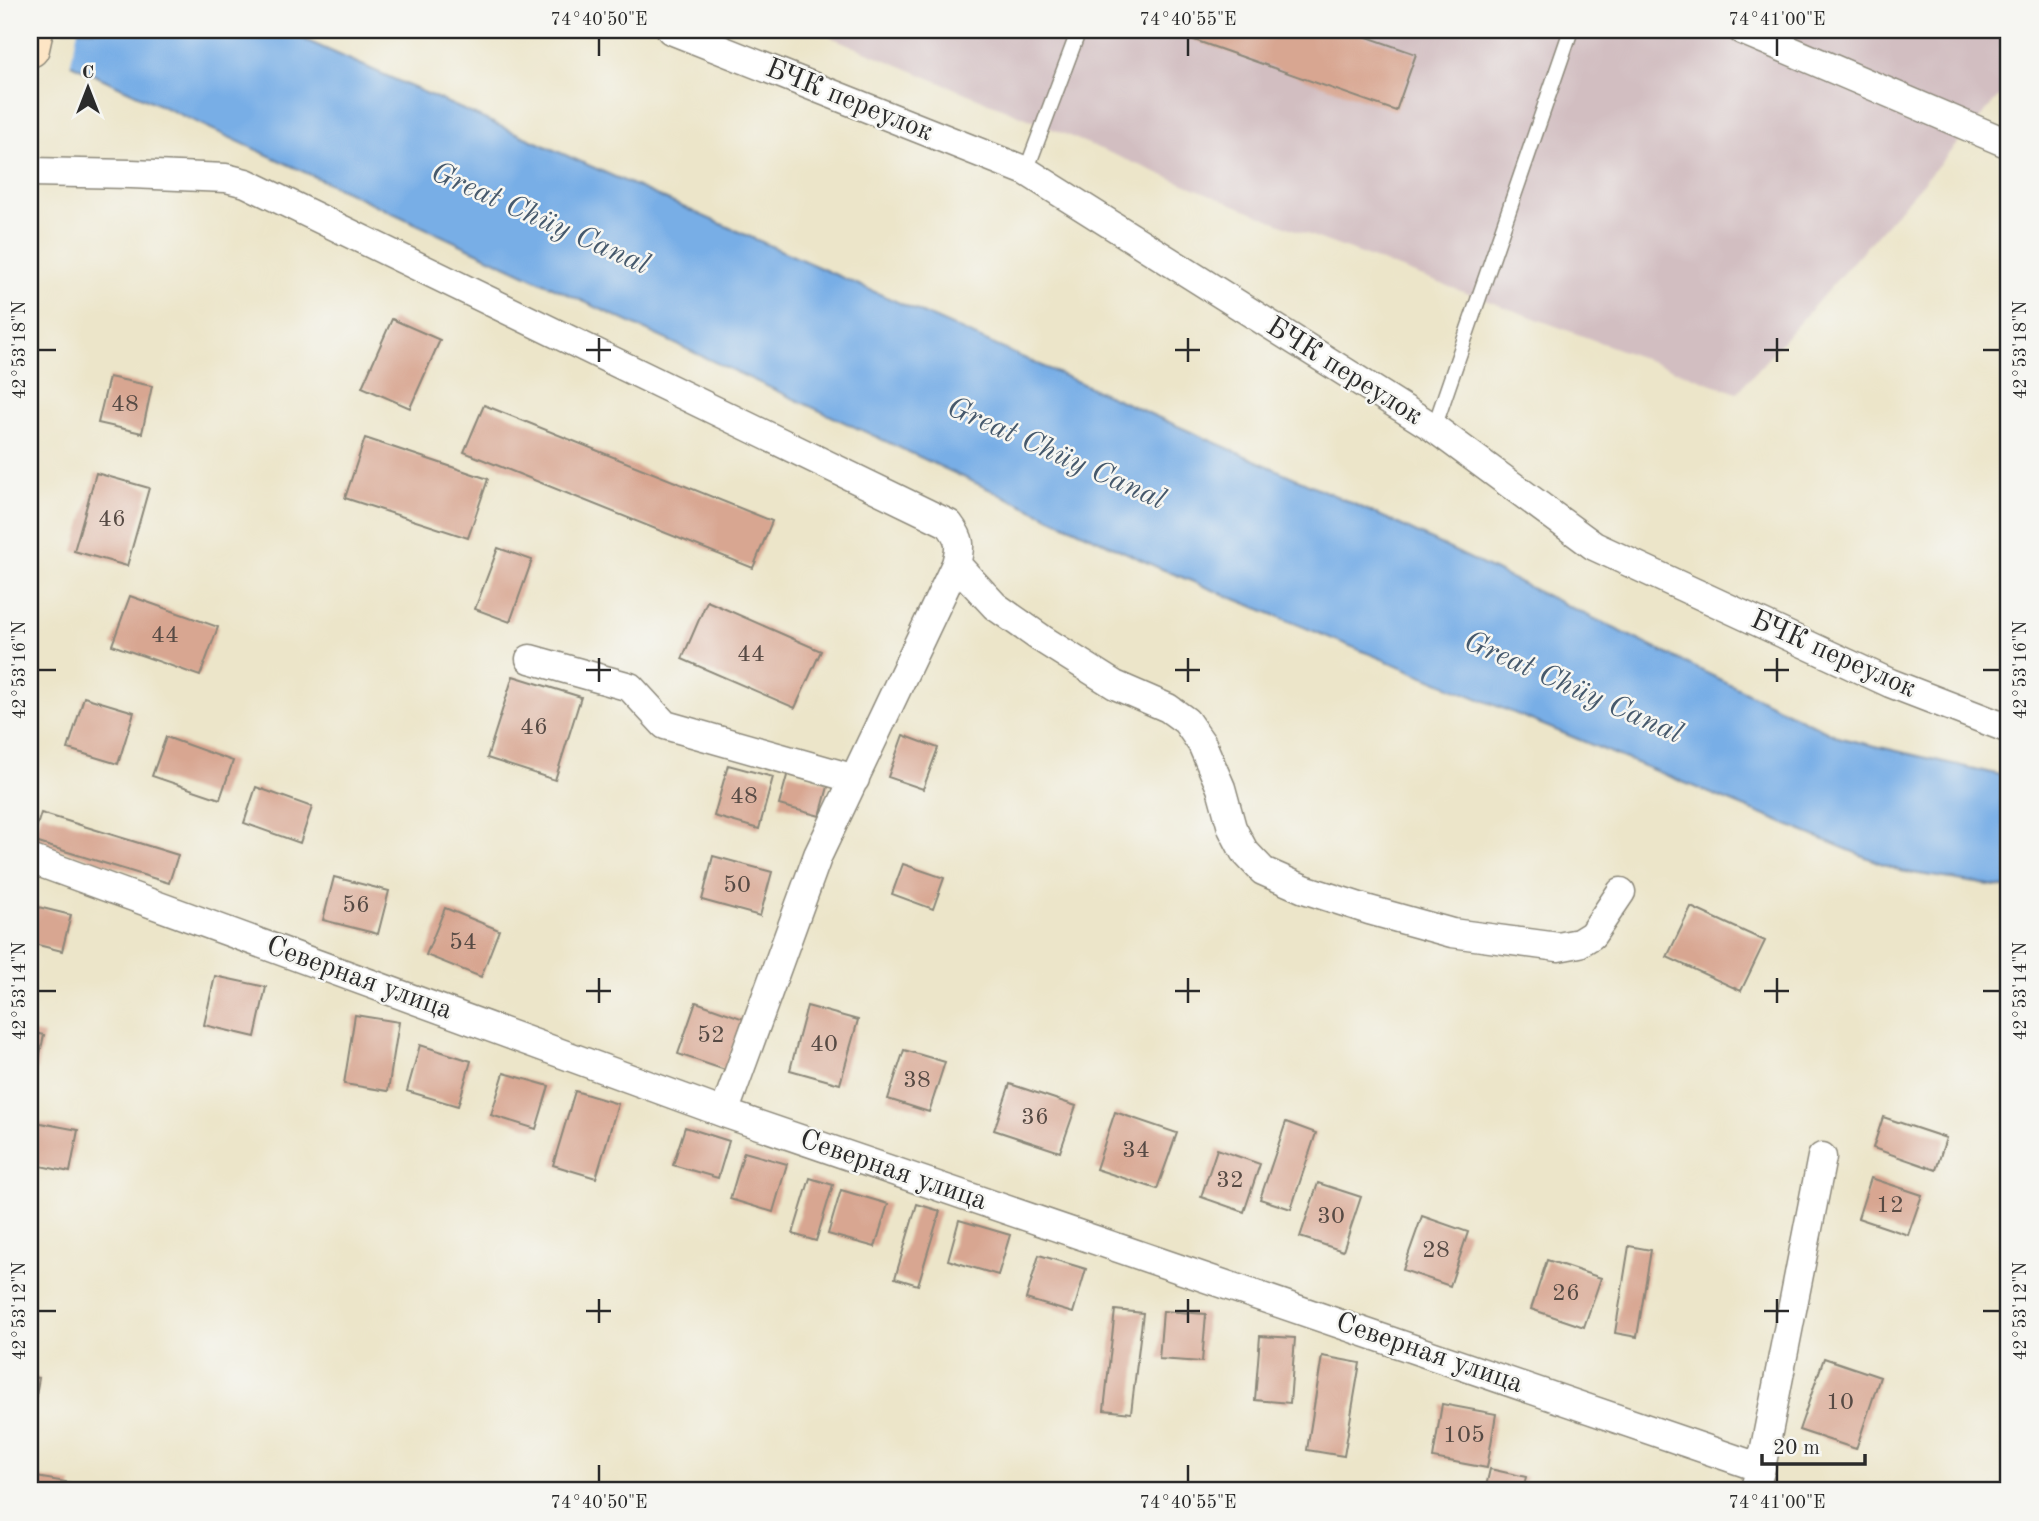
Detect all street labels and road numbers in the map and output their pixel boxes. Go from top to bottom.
street label: БЧК переулок [761,55,937,147]
street label: БЧК переулок [1261,313,1427,431]
street label: БЧК переулок [1746,606,1920,704]
street label: Северная улица [262,932,456,1026]
street label: Северная улица [796,1126,990,1216]
street label: Северная улица [1332,1309,1526,1399]

